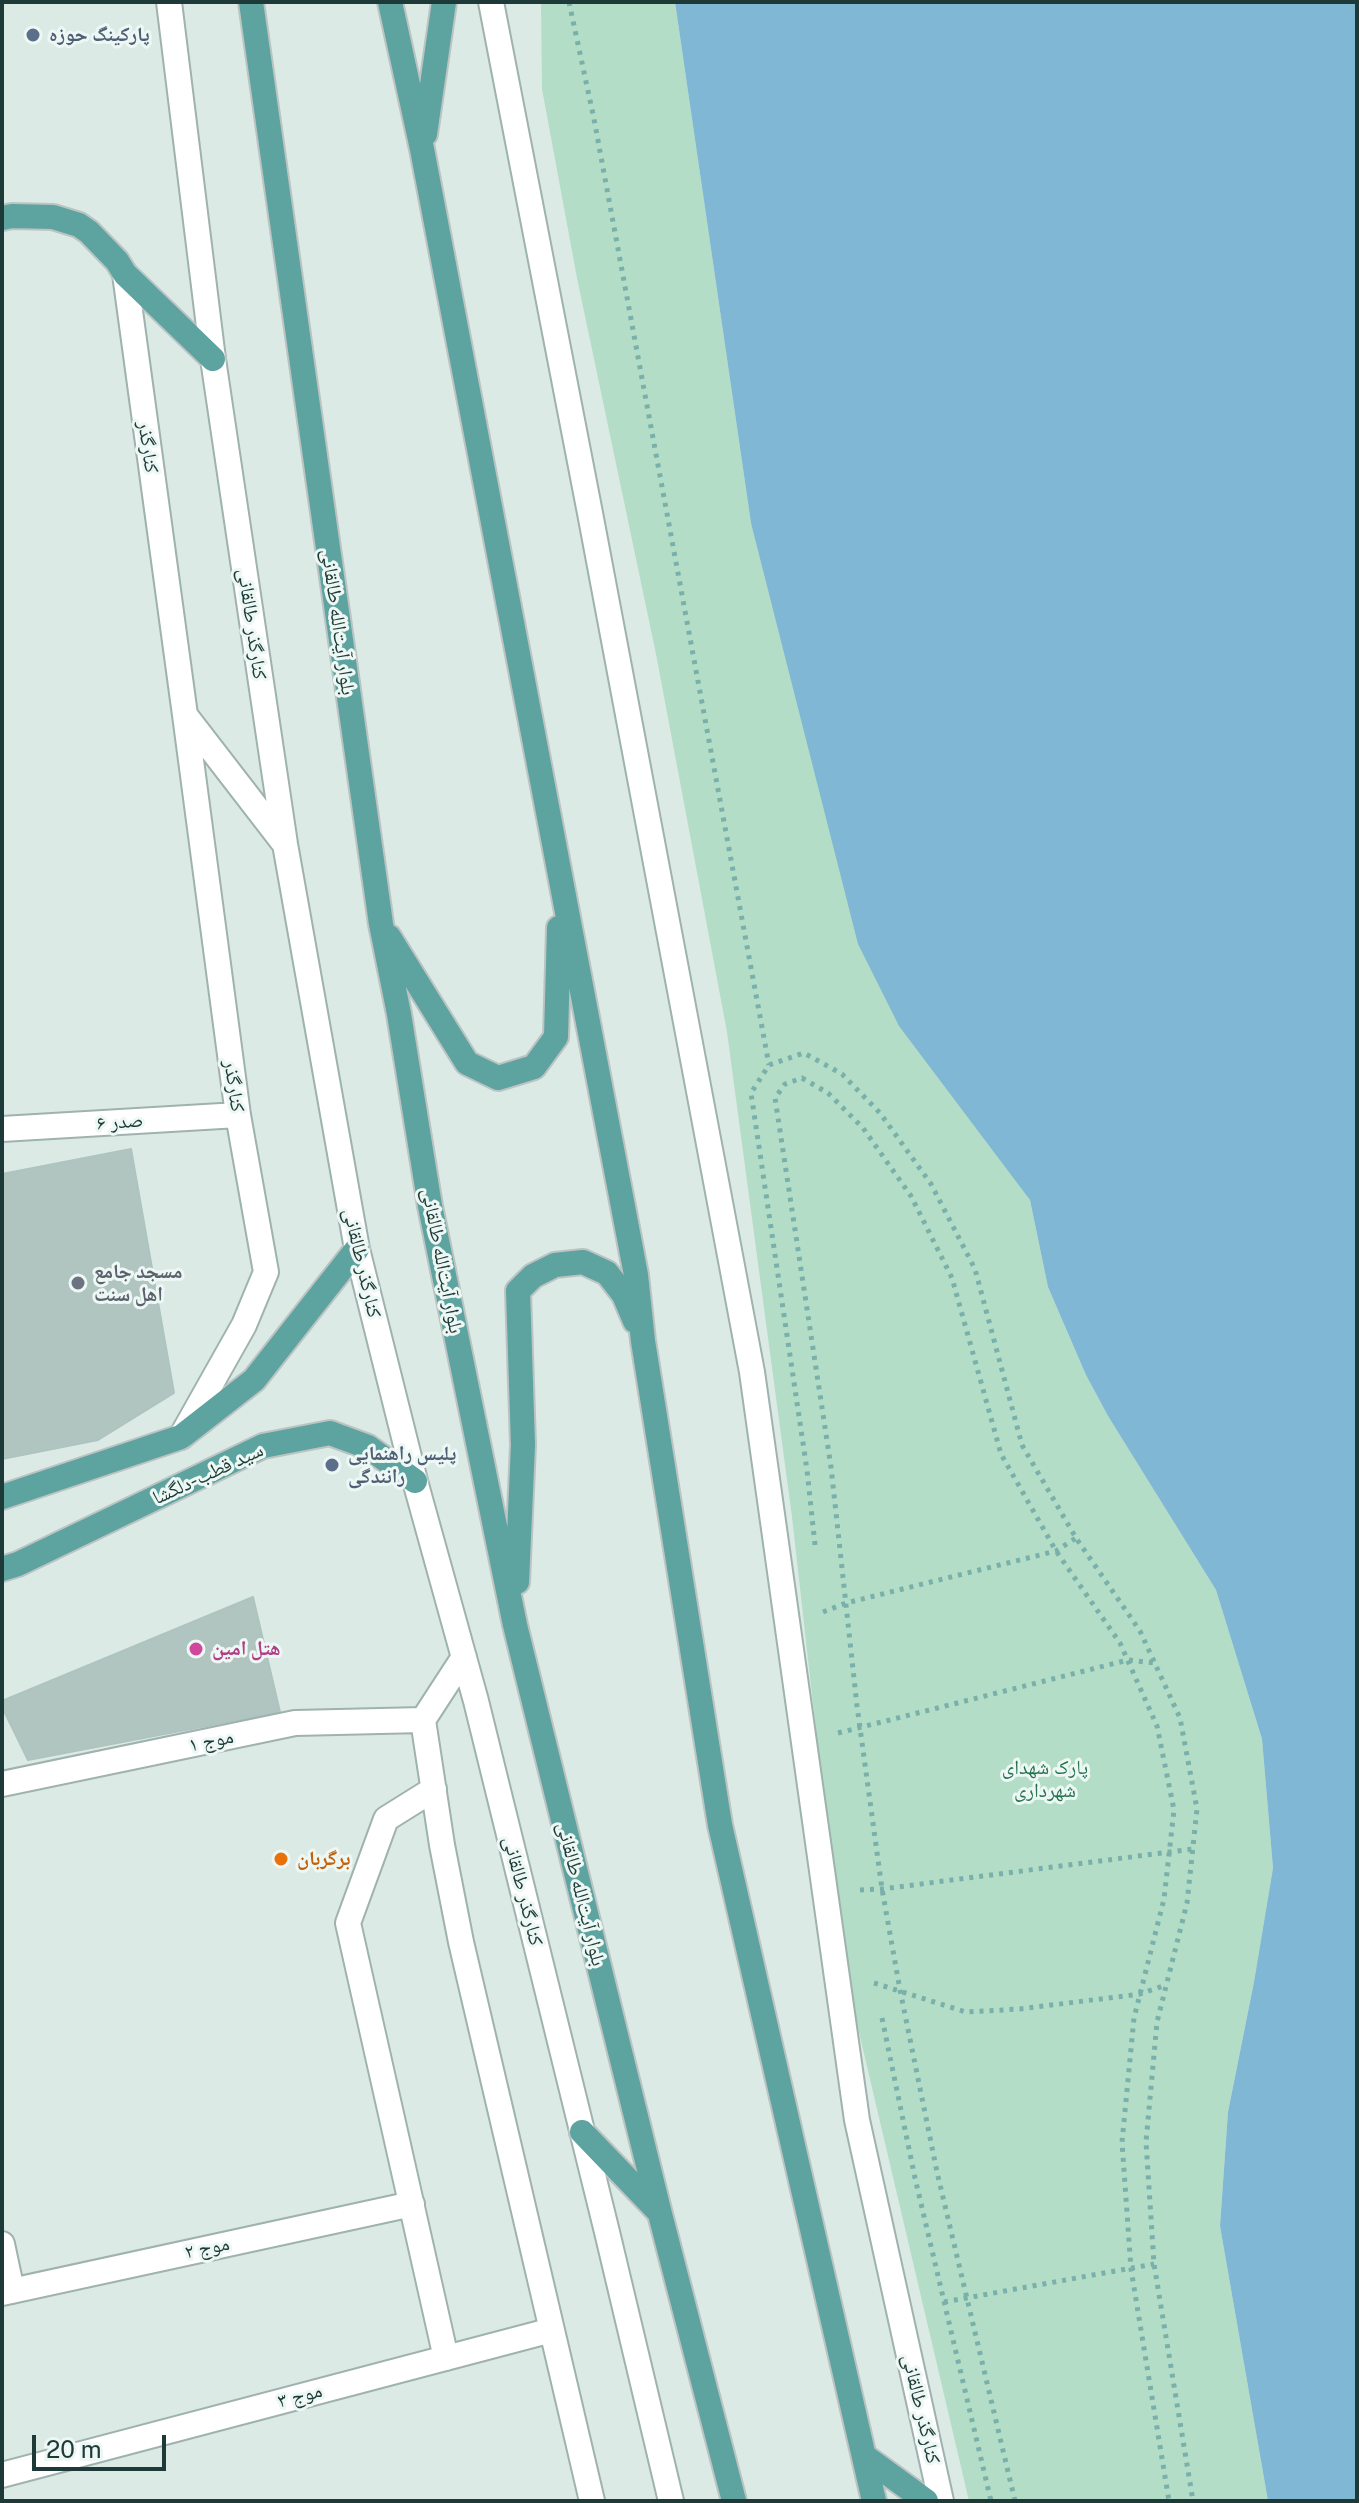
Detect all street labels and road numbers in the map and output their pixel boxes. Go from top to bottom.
street label: کنارگذر [132,419,164,475]
street label: بلوار آیت‌الله طالقانی [316,547,360,697]
street label: کنارگذر طالقانی [232,567,272,681]
street label: کنارگذر [218,1058,250,1114]
street label: صدر ۶ [96,1108,144,1136]
street label: بلوار آیت‌الله طالقانی [416,1186,468,1336]
street label: کنارگذر طالقانی [338,1206,386,1320]
street label: سید قطب-دلگشا [149,1438,267,1510]
street label: موج ۱ [186,1725,236,1757]
street label: بلوار آیت‌الله طالقانی [552,1820,610,1968]
street label: کنارگذر طالقانی [498,1834,548,1948]
street label: موج ۲ [182,2232,232,2264]
street label: کنارگذر طالقانی [897,2352,945,2466]
street label: موج ۳ [275,2379,325,2413]

